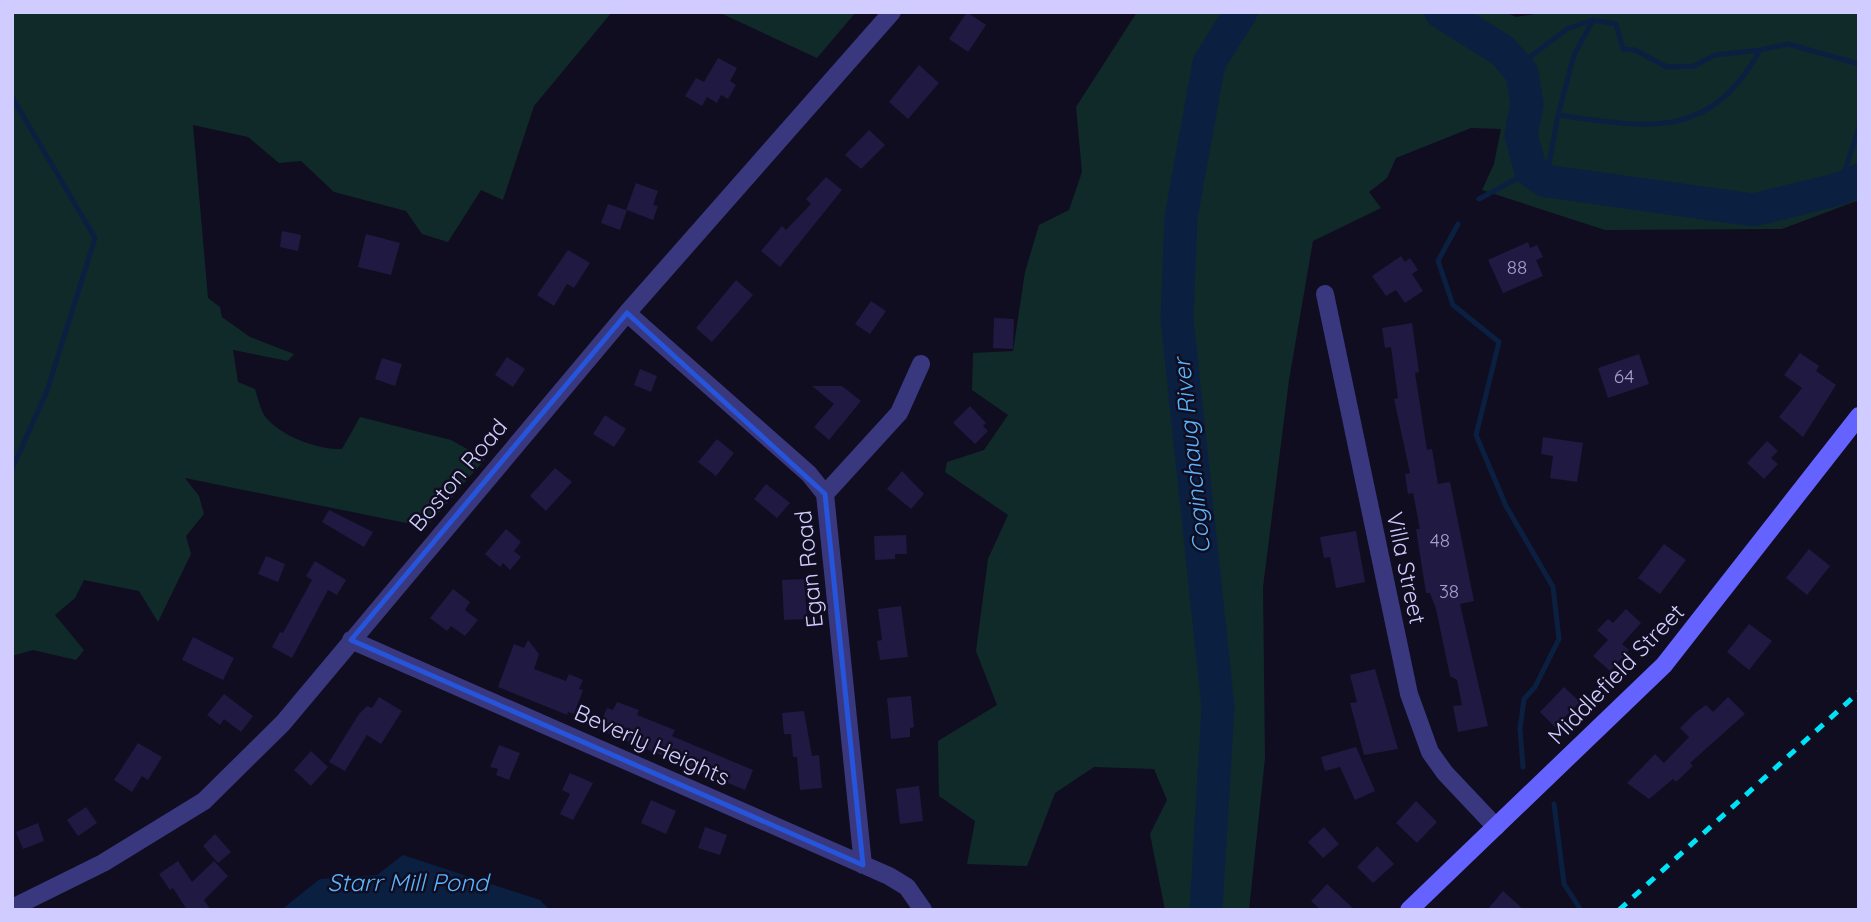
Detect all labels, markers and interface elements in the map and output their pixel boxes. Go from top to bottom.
house number: 88 [1507,255,1527,279]
water label: Coginchaug River [1166,354,1216,555]
house number: 64 [1614,364,1634,388]
street label: Boston Road [402,413,513,537]
street label: Egan Road [788,509,829,629]
street label: Villa Street [1380,509,1433,627]
house number: 48 [1430,528,1450,552]
house number: 38 [1439,579,1459,603]
street label: Middlefield Street [1541,597,1690,750]
street label: Beverly Heights [570,697,734,792]
water label: Starr Mill Pond [328,867,492,897]

